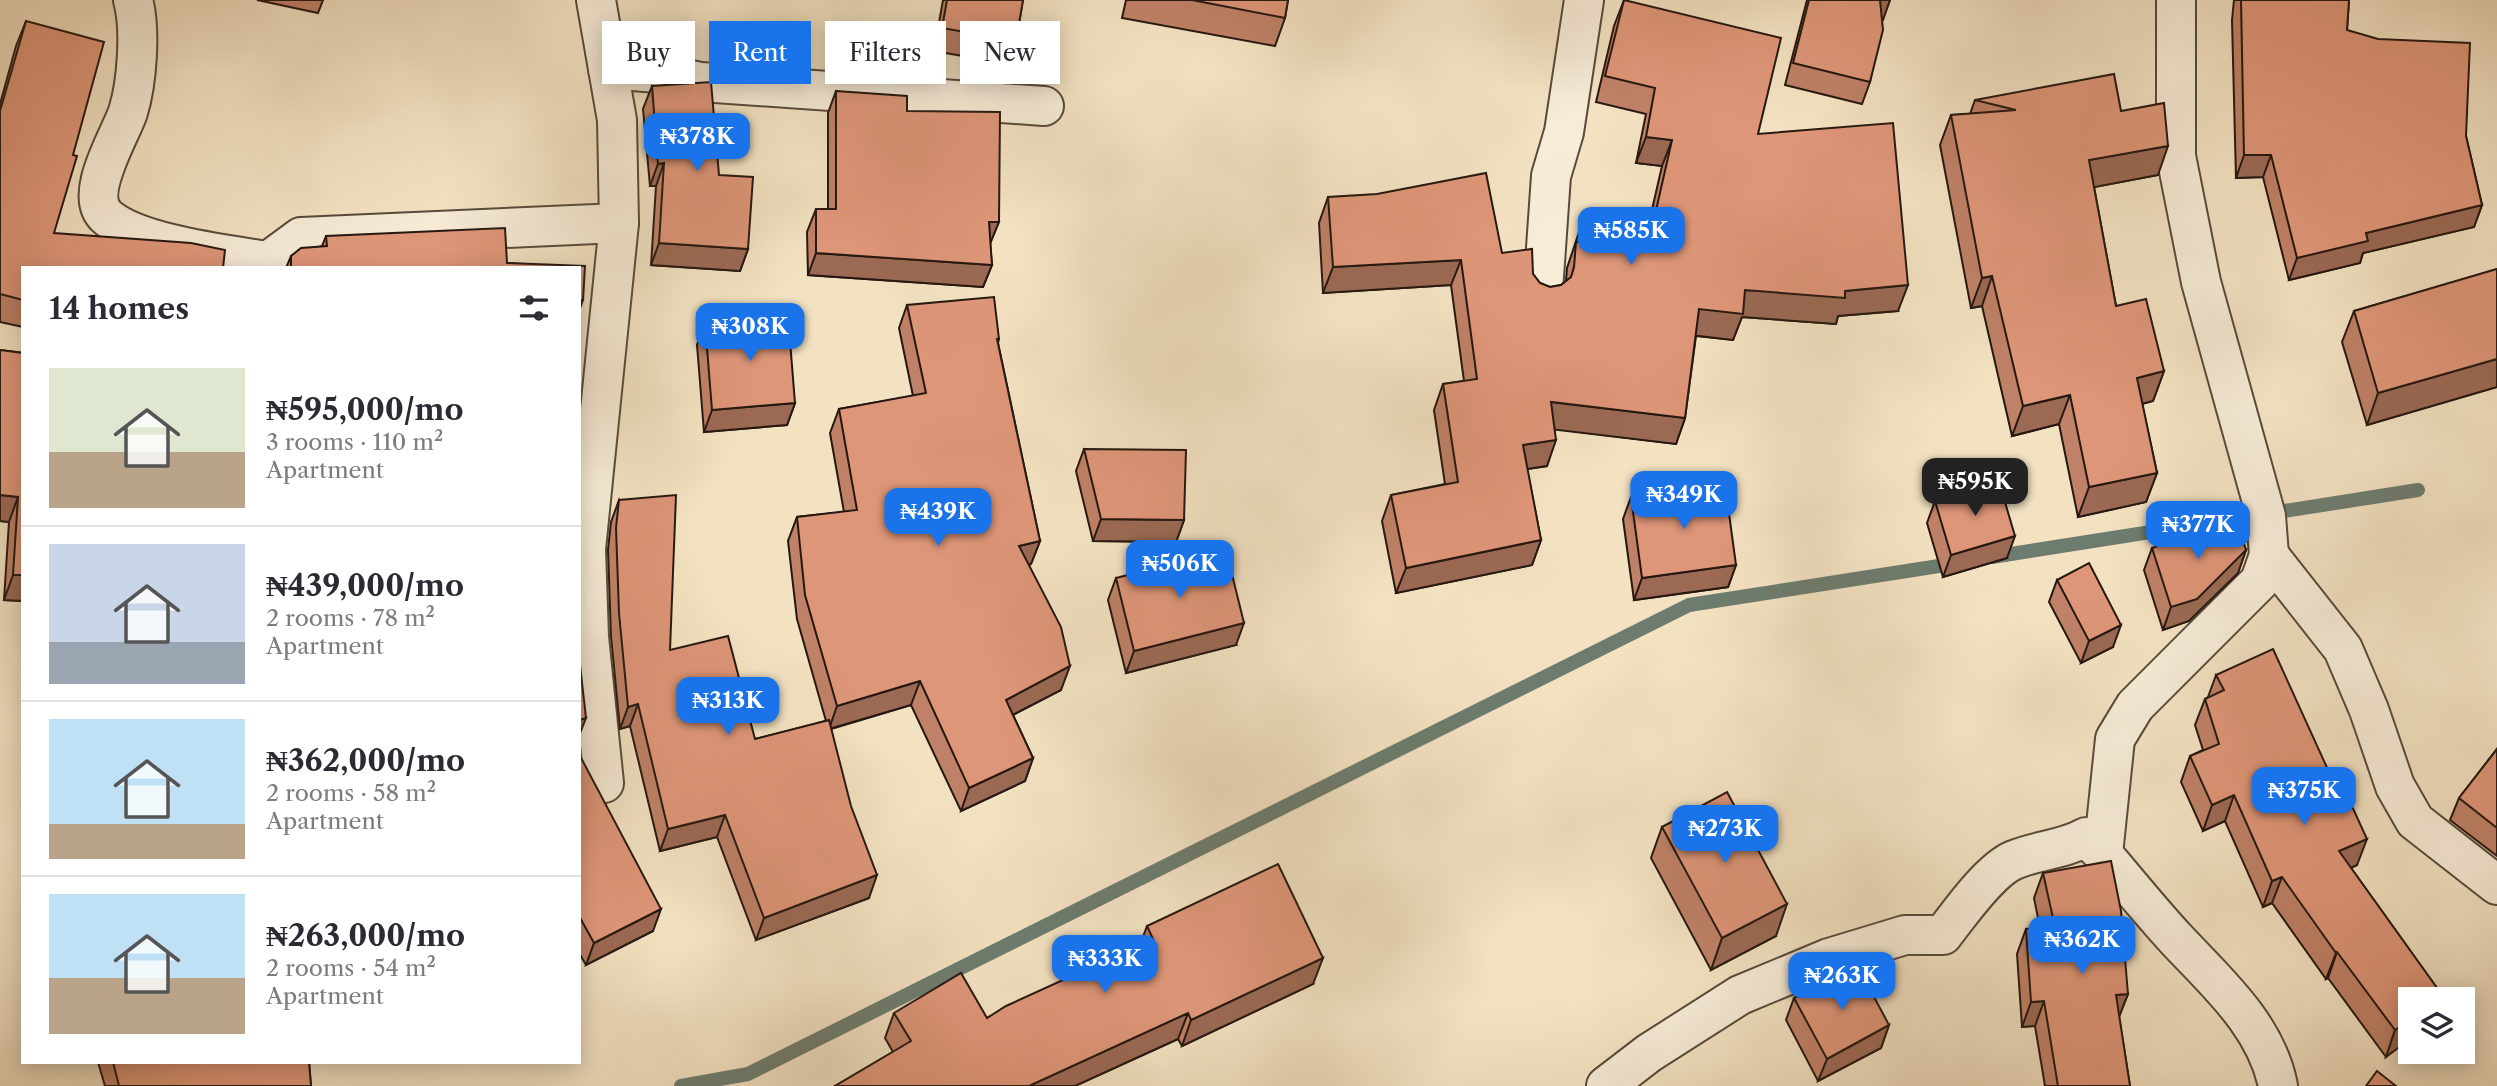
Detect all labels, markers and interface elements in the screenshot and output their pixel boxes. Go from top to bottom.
chip: Buy [602,21,695,84]
chip: Rent [709,21,811,84]
chip: Filters [825,21,946,84]
chip: New [960,21,1060,84]
pin: ₦378K [648,114,746,173]
text: ₦378K [660,122,734,150]
pin: ₦585K [1582,208,1680,267]
text: ₦585K [1594,216,1668,244]
icon: filters [515,289,553,327]
text: 14 homes [49,290,189,327]
pin: ₦308K [701,304,799,363]
text: ₦308K [712,312,788,340]
text: ₦595,000/mo [266,391,464,428]
icon: home [105,396,189,480]
text: 3 rooms · 110 m² [266,428,443,456]
text: Apartment [266,456,384,484]
pin: ₦595K [1926,458,2024,518]
text: ₦595K [1938,467,2012,495]
pin: ₦349K [1635,472,1733,531]
text: ₦349K [1646,480,1722,508]
pin: ₦439K [889,489,987,548]
text: ₦439K [900,497,976,525]
pin: ₦377K [2149,502,2247,561]
text: ₦377K [2162,510,2234,538]
pin: ₦506K [1131,540,1229,600]
text: ₦506K [1142,549,1218,577]
text: ₦439,000/mo [266,567,464,604]
icon: home [105,572,189,656]
text: 2 rooms · 78 m² [266,604,435,632]
text: Apartment [266,632,384,660]
pin: ₦313K [679,678,777,737]
text: ₦313K [692,686,764,714]
text: ₦362,000/mo [266,742,465,779]
icon: home [105,747,189,831]
pin: ₦375K [2255,768,2353,827]
text: ₦375K [2268,776,2340,804]
text: 2 rooms · 58 m² [266,779,436,807]
pin: ₦273K [1676,806,1774,865]
text: Apartment [266,807,384,835]
text: ₦273K [1688,814,1762,842]
pin: ₦362K [2033,916,2131,976]
text: ₦263,000/mo [266,917,465,954]
icon: home [105,922,189,1006]
text: ₦362K [2044,925,2120,953]
pin: ₦333K [1056,936,1154,995]
text: ₦333K [1068,944,1142,972]
pin: ₦263K [1793,953,1891,1012]
text: 2 rooms · 54 m² [266,954,436,982]
text: ₦263K [1804,961,1880,989]
text: Apartment [266,982,384,1010]
map controls [2398,987,2475,1064]
button: layers [2398,987,2475,1064]

